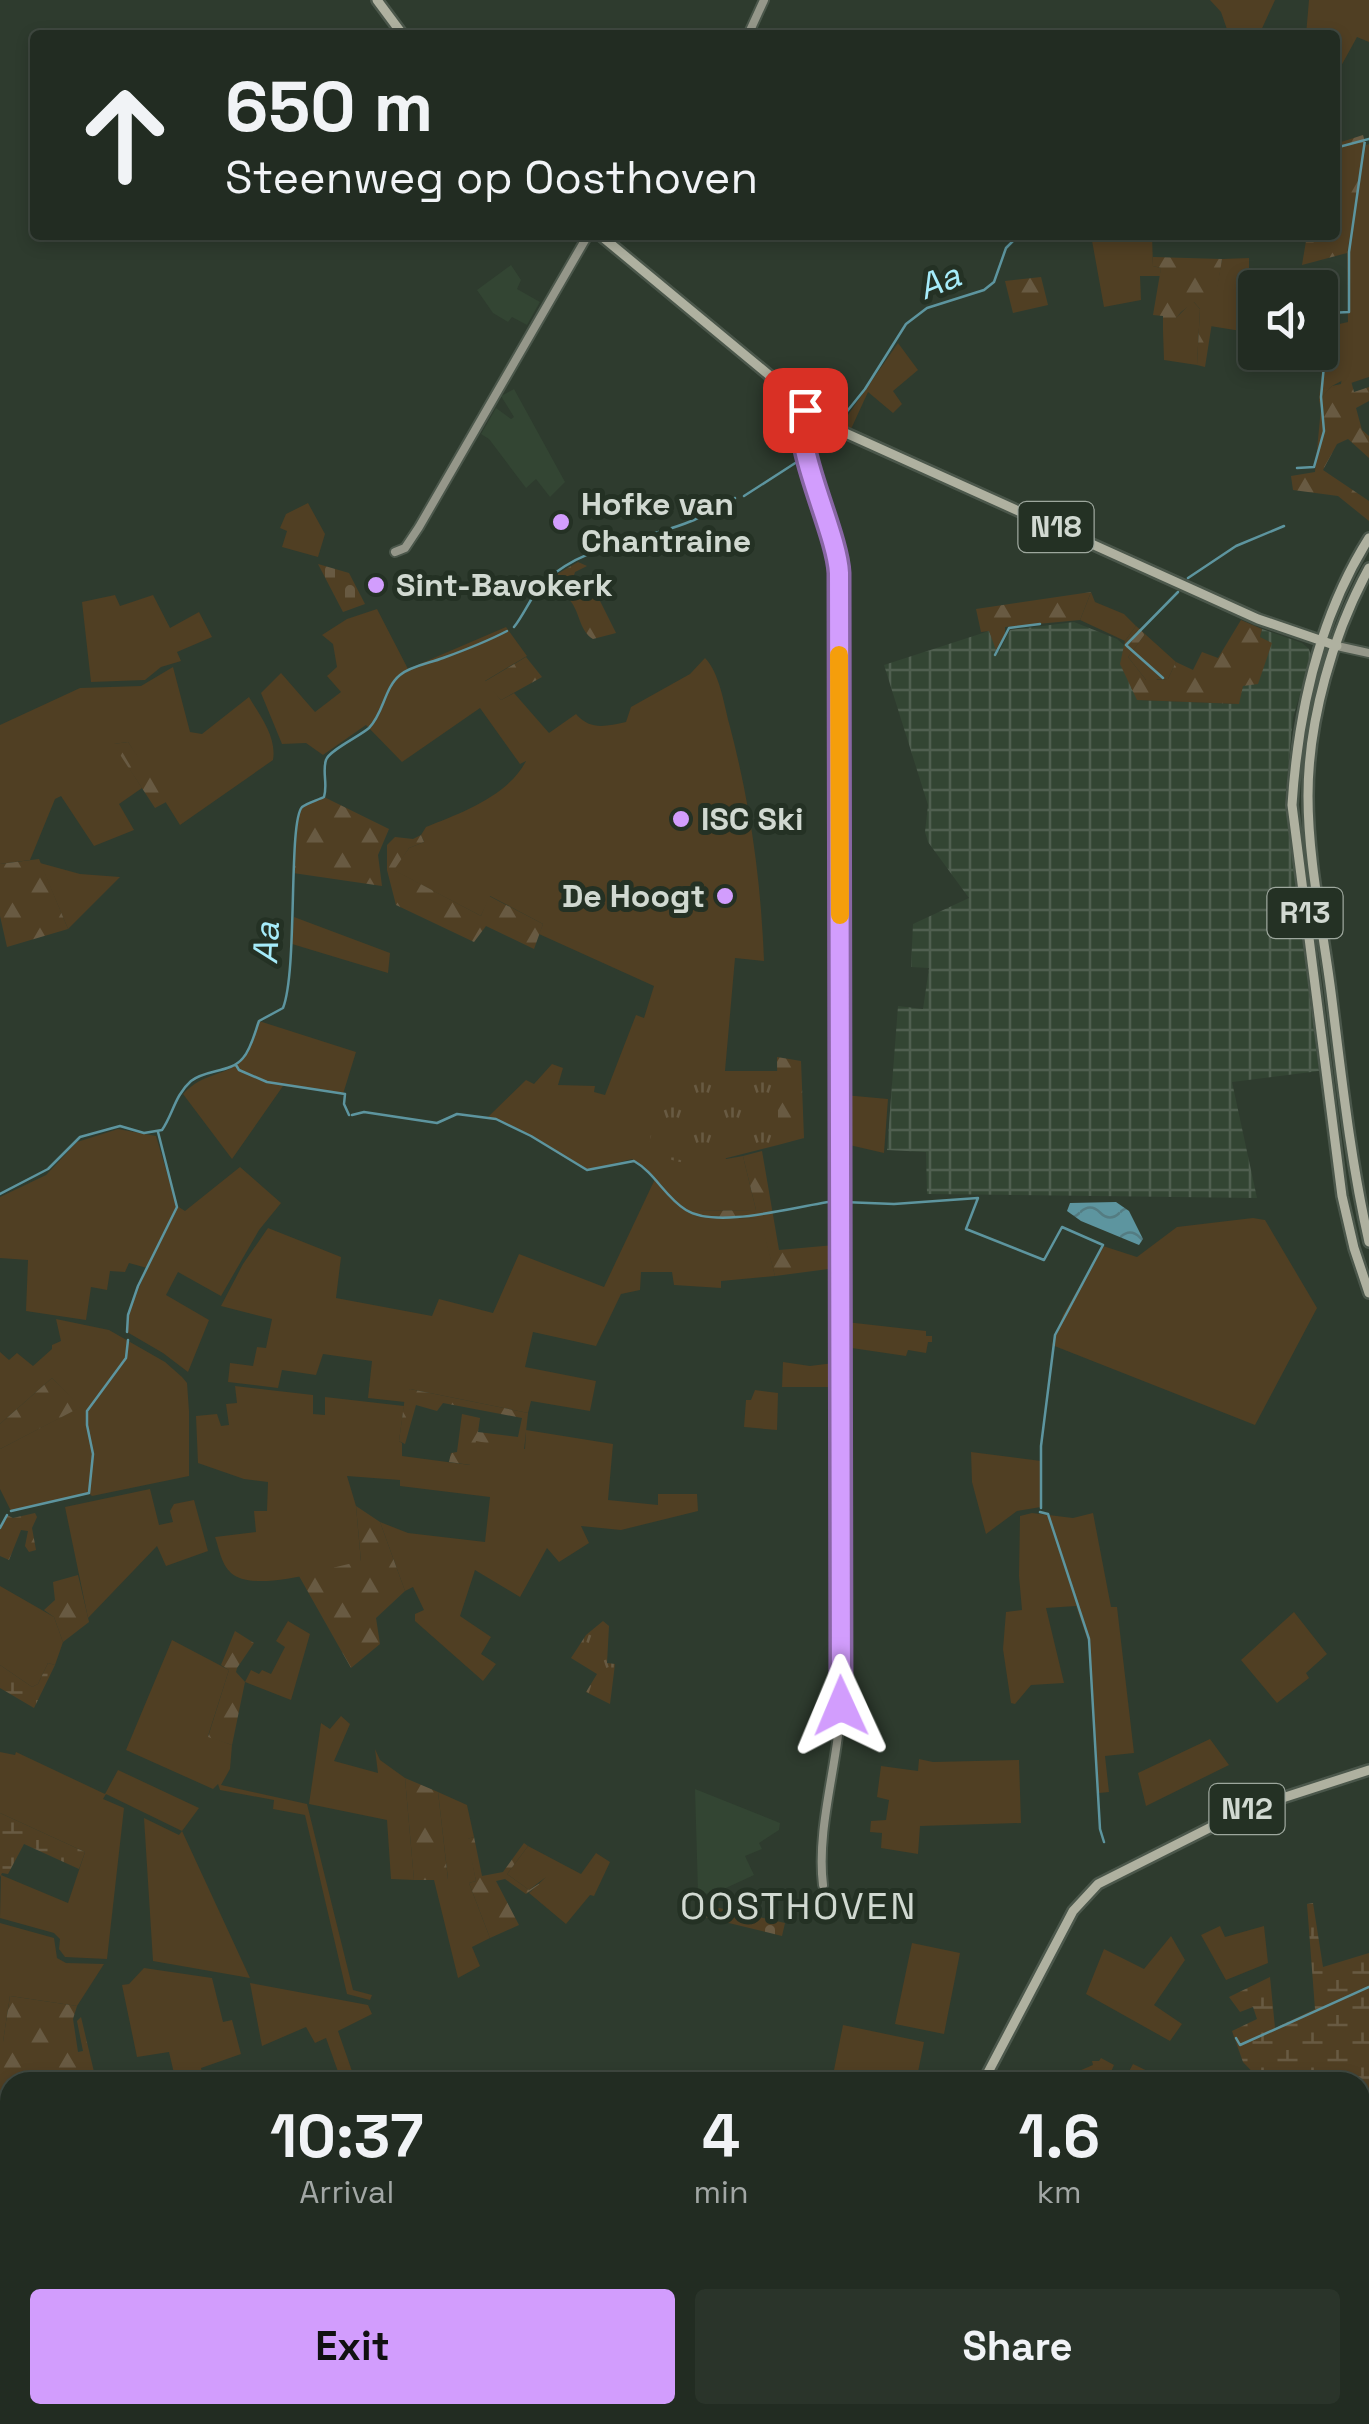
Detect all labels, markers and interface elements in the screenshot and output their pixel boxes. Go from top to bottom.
text: 650 m [225,62,433,151]
icon: ahead [60,70,190,200]
text: Steenweg op Oosthoven [225,149,758,206]
water label: Aa [911,252,968,309]
map controls [1238,270,1338,370]
button: sound [1238,270,1338,370]
pin [763,368,848,453]
icon: arrive [778,383,833,438]
place label: Hofke van Chantraine [581,484,751,561]
road number: N18 [1018,502,1094,552]
marker: Hofke van Chantraine [550,511,572,533]
place label: Sint-Bavokerk [396,565,613,605]
marker: Sint-Bavokerk [365,574,387,596]
place label: ISC Ski [701,799,804,839]
marker: ISC Ski [670,808,692,830]
place label: De Hoogt [562,876,705,916]
marker: De Hoogt [714,885,736,907]
road number: R13 [1268,888,1342,938]
water label: Aa [243,920,289,965]
position arrow [789,1654,893,1758]
road number: N12 [1210,1784,1284,1834]
district label: OOSTHOVEN [680,1882,918,1930]
text: 10:37 [270,2098,424,2175]
text: 4 [702,2098,740,2175]
text: 1.6 [1019,2098,1100,2175]
text: Arrival [299,2172,394,2212]
text: min [694,2172,749,2212]
text: km [1037,2172,1082,2212]
button: Exit [30,2289,675,2404]
button: Share [695,2289,1340,2404]

